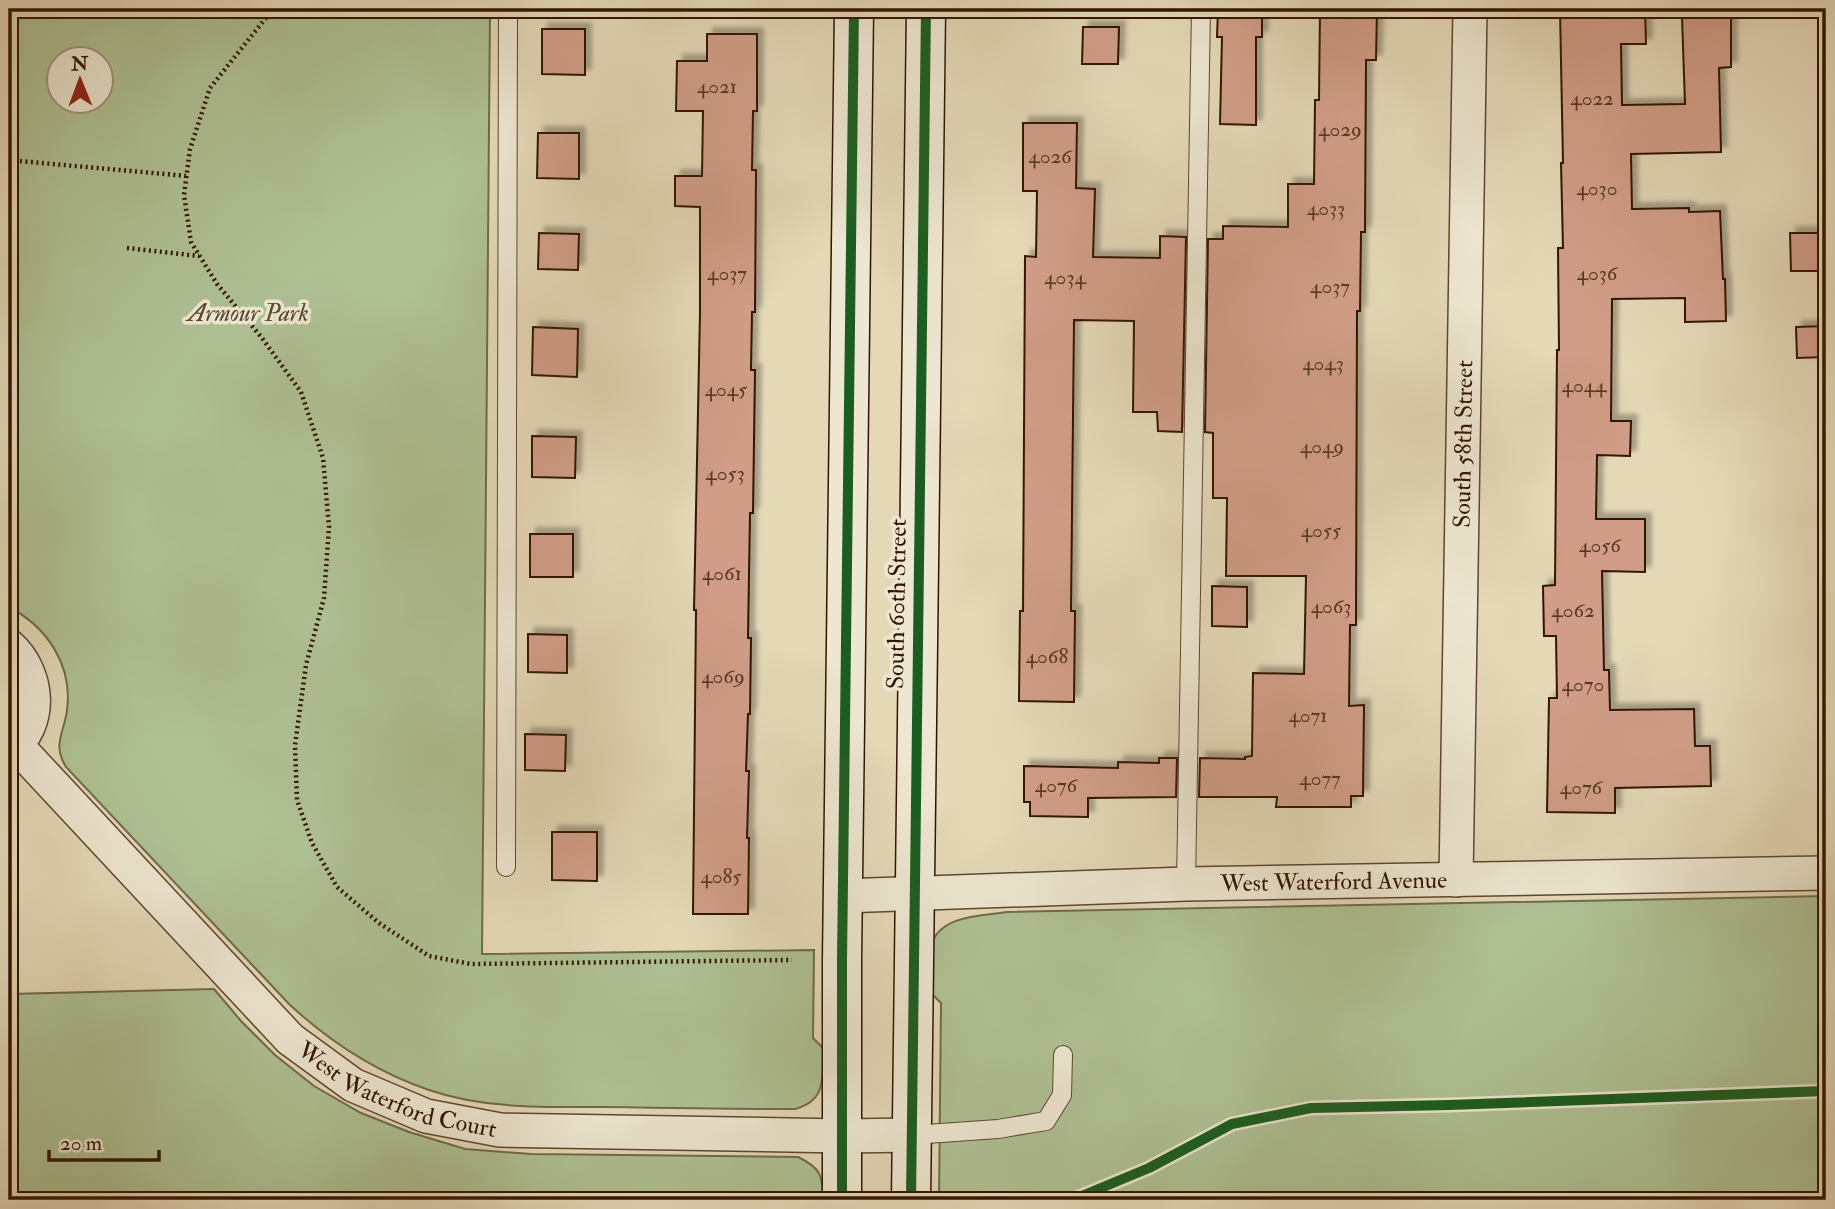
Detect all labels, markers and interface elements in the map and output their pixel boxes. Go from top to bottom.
north arrow [46,46,116,116]
text: N [70,52,89,76]
house number: 4021 [697,73,737,100]
house number: 4022 [1570,85,1614,112]
house number: 4029 [1318,116,1362,143]
house number: 4026 [1028,143,1073,170]
house number: 4030 [1577,175,1617,202]
house number: 4033 [1307,195,1345,222]
house number: 4037 [707,260,747,287]
house number: 4036 [1577,260,1619,287]
house number: 4034 [1044,264,1087,291]
house number: 4037 [1310,273,1350,300]
park label: Armour Park [184,298,309,329]
house number: 4043 [1302,350,1344,377]
street label: South 58th Street [1446,360,1480,528]
house number: 4044 [1562,372,1608,399]
house number: 4045 [705,376,748,403]
house number: 4049 [1300,433,1344,460]
house number: 4053 [705,460,745,487]
house number: 4055 [1301,517,1342,544]
street label: South 60th Street [880,518,914,689]
house number: 4056 [1579,532,1622,559]
house number: 4061 [702,560,742,587]
house number: 4063 [1311,593,1351,620]
house number: 4062 [1551,597,1595,624]
house number: 4068 [1026,643,1068,670]
house number: 4069 [701,663,745,690]
house number: 4070 [1562,671,1604,698]
house number: 4071 [1288,702,1328,729]
house number: 4077 [1299,765,1341,792]
house number: 4076 [1035,772,1079,799]
house number: 4076 [1560,774,1604,801]
house number: 4085 [700,863,742,890]
street label: West Waterford Avenue [1219,864,1447,899]
street label: West Waterford Court [291,1034,499,1145]
scale bar [49,1118,159,1162]
text: 20 m [60,1130,102,1157]

